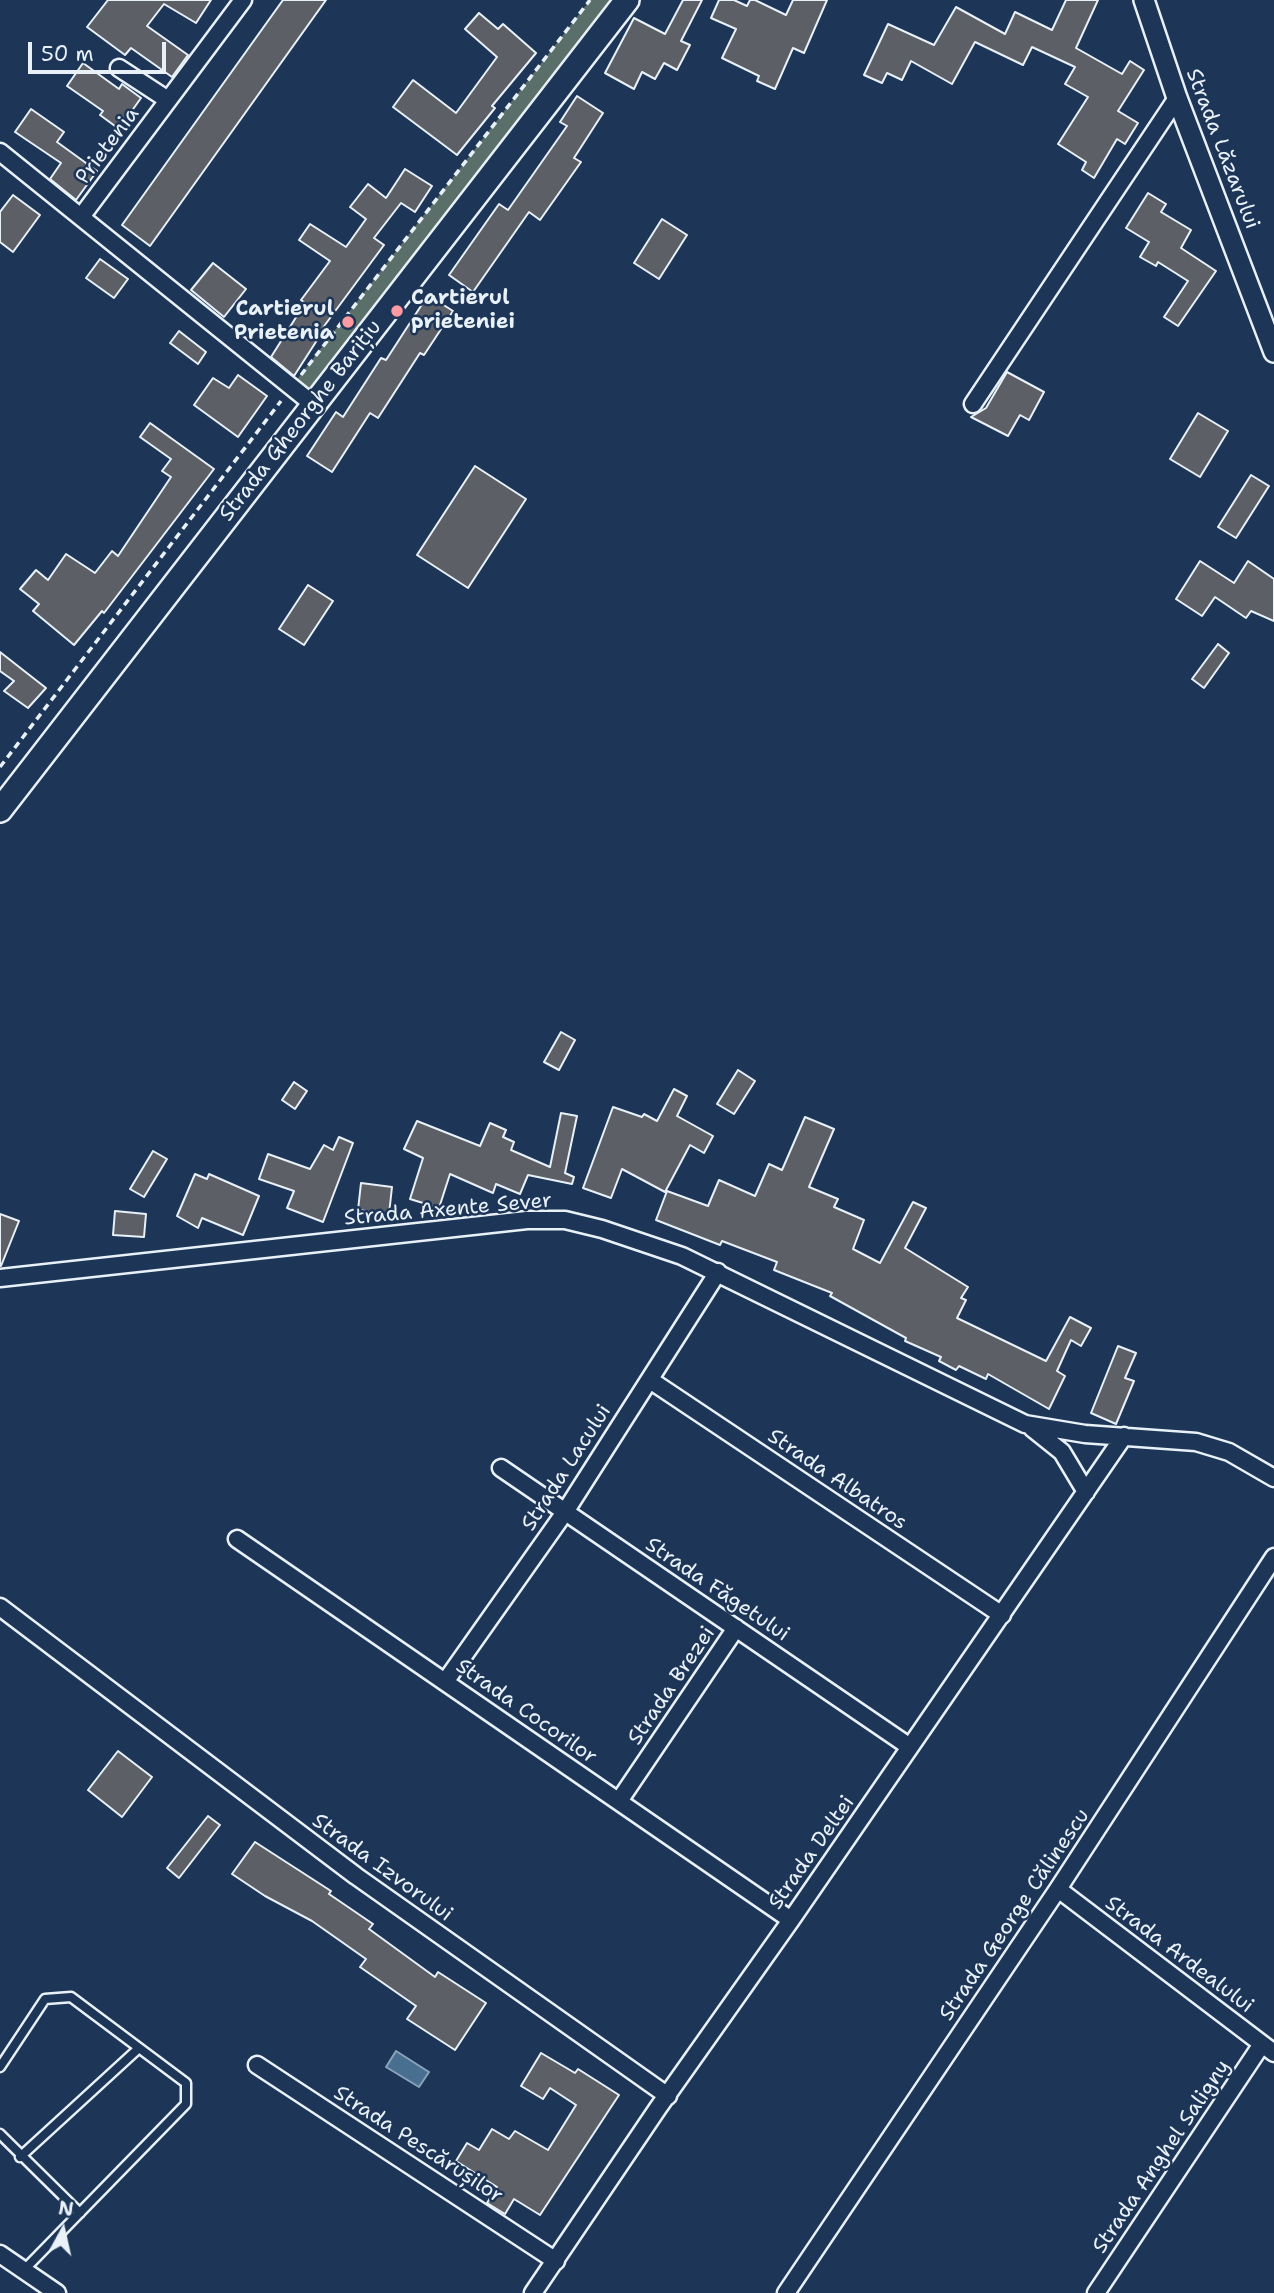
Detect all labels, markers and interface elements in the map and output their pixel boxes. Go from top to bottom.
scale bar [32,28,170,72]
text: 50 m [41,40,94,68]
street label: Strada Lăzarului [1180,65,1264,233]
street label: Prietenia [71,103,145,189]
place label: Cartierul prieteniei [411,286,515,336]
place label: Cartierul Prietenia [234,297,334,347]
marker: Cartierul prieteniei [389,303,405,319]
marker: Cartierul Prietenia [340,314,356,330]
street label: Strada Gheorghe Barițiu [215,315,387,527]
street label: Strada Axente Sever [343,1188,553,1232]
street label: Strada Lacului [517,1400,617,1536]
street label: Strada Albatros [762,1424,912,1536]
street label: Strada Făgetului [640,1532,794,1648]
street label: Strada Brezei [623,1622,721,1750]
street label: Strada Cocorilor [451,1654,601,1770]
street label: Strada Deltei [764,1791,860,1915]
street label: Strada George Călinescu [935,1804,1095,2026]
street label: Strada Izvorului [307,1809,457,1927]
street label: Strada Ardealului [1100,1891,1258,2019]
street label: Strada Anghel Saligny [1088,2055,1236,2259]
street label: Strada Pescărușilor [329,2081,507,2209]
north arrow [28,2195,98,2265]
text: N [57,2195,75,2222]

